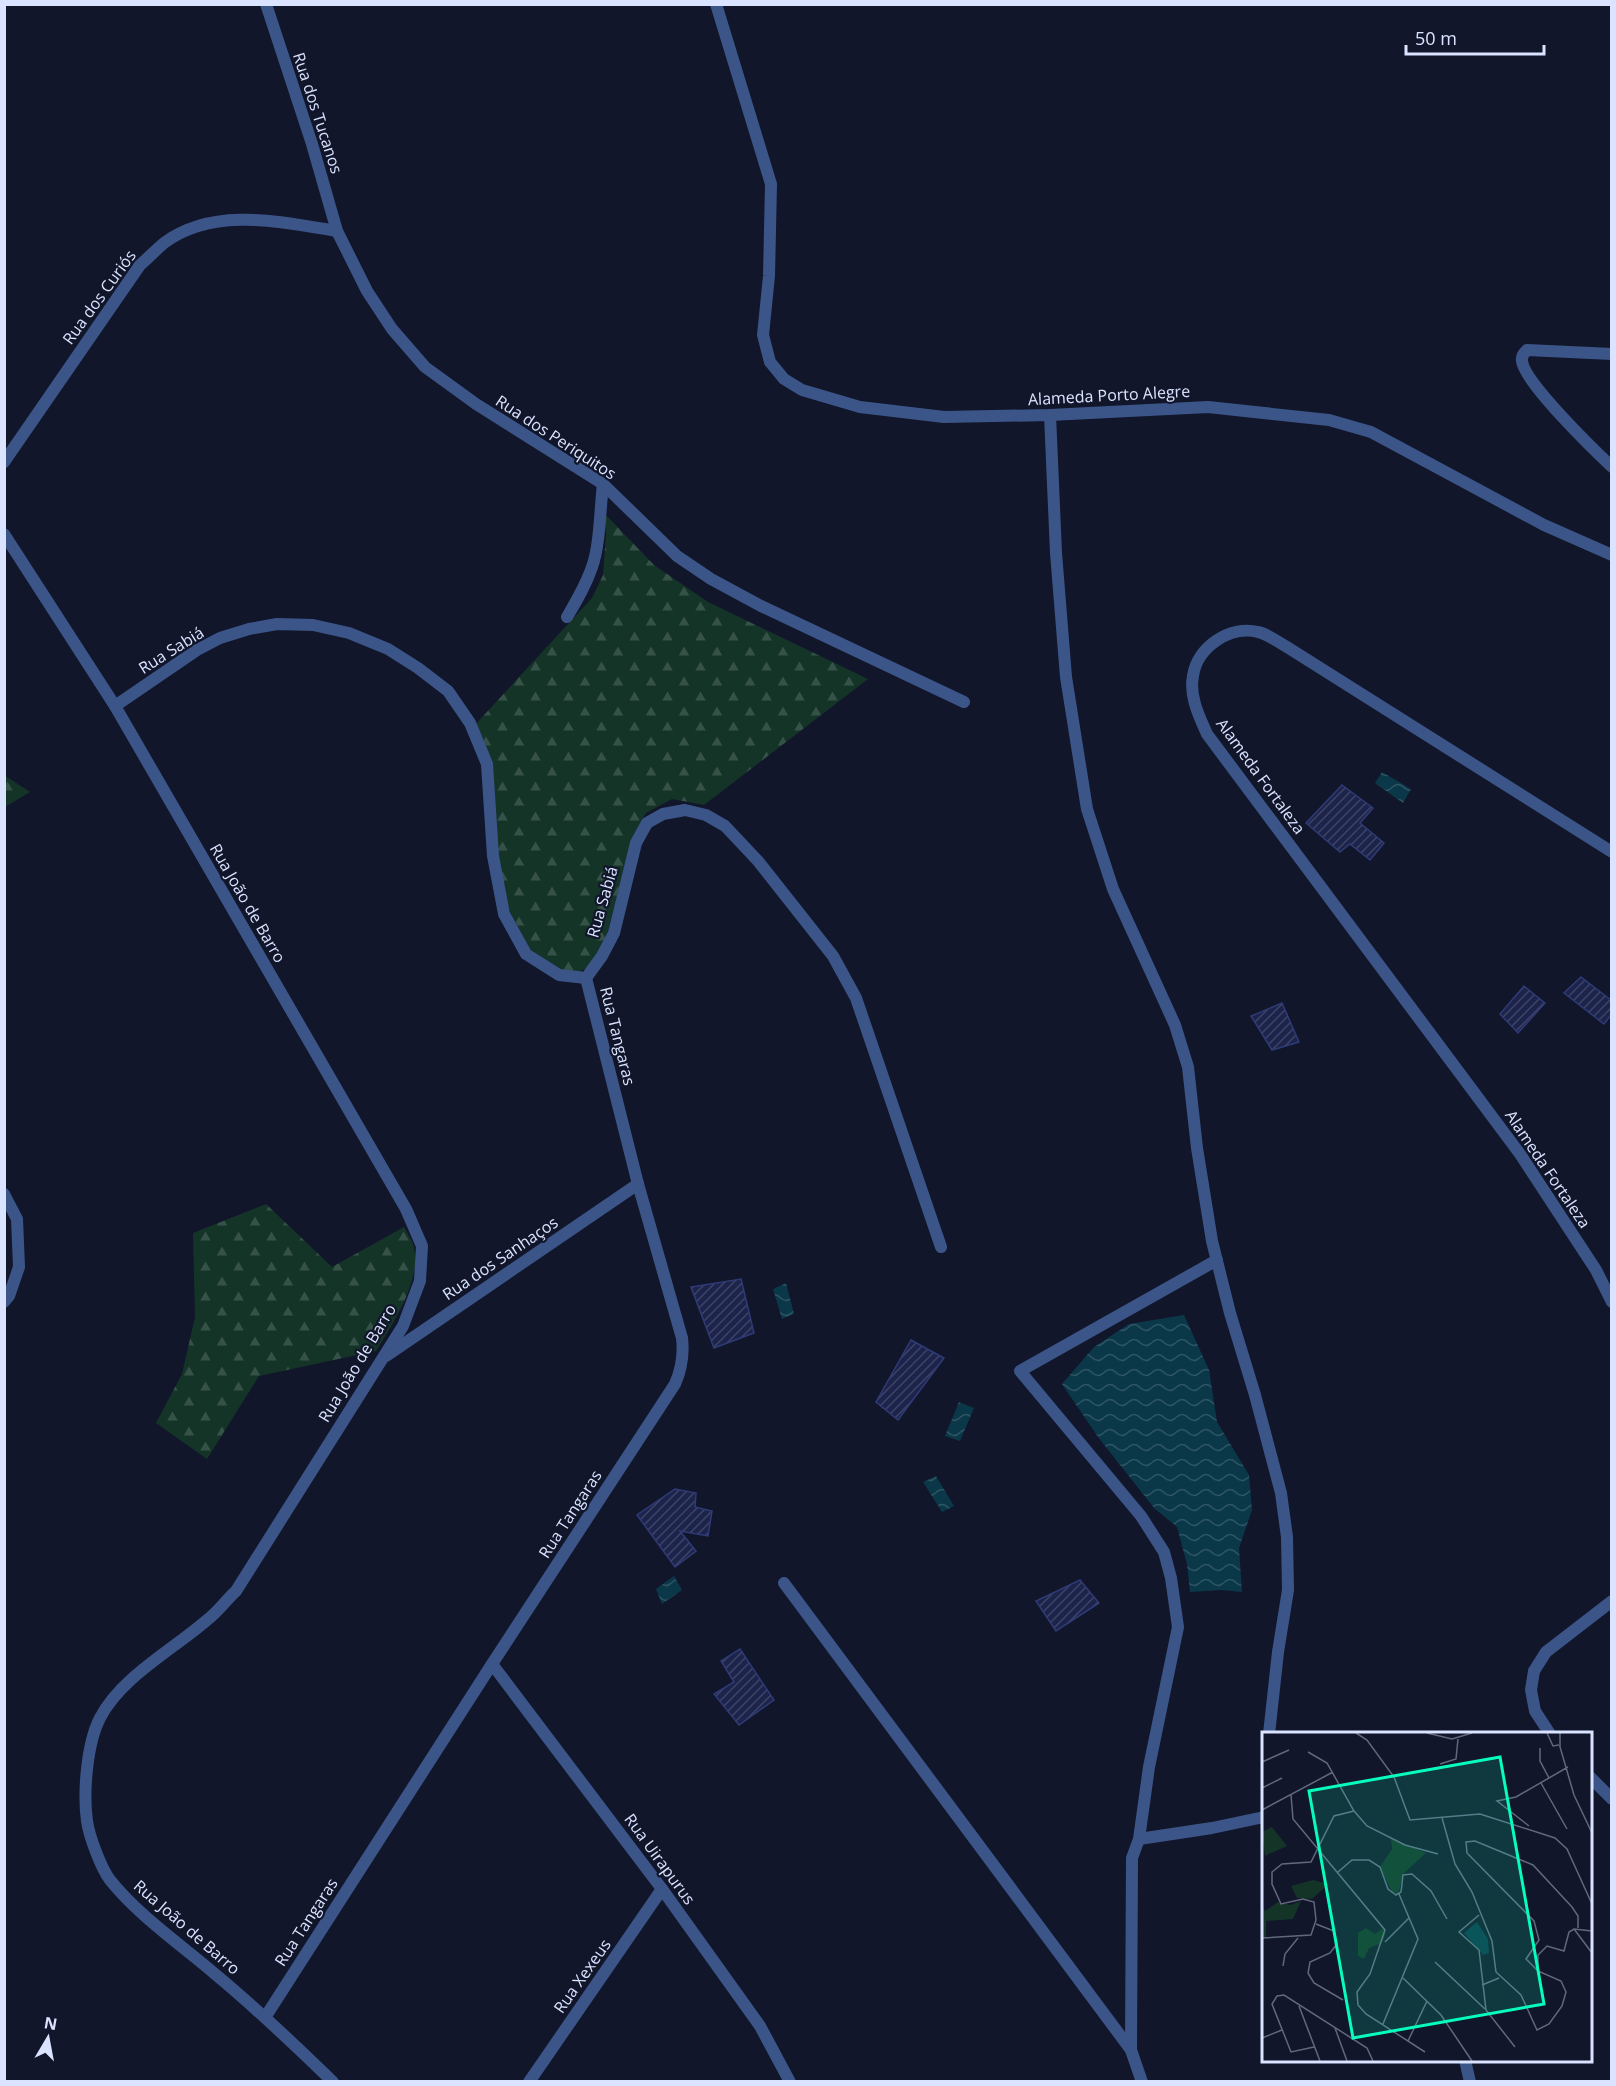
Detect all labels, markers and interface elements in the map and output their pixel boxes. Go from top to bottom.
scale bar [1406,18,1544,56]
text: 50 m [1415,26,1457,50]
street label: Rua dos Tucanos [288,50,348,176]
street label: Rua dos Curiós [57,245,141,349]
street label: Alameda Porto Alegre [1027,380,1191,410]
street label: Rua dos Periquitos [491,390,621,484]
street label: Rua Sabiá [134,621,208,679]
street label: Alameda Fortaleza [1212,714,1310,838]
street label: Rua João de Barro [205,839,291,967]
street label: Rua Sabiá [581,864,623,940]
street label: Rua Tangaras [595,984,641,1088]
street label: Alameda Fortaleza [1500,1106,1596,1232]
street label: Rua dos Sanhaços [438,1211,562,1305]
street label: Rua João de Barro [313,1300,401,1426]
street label: Rua Tangaras [533,1466,607,1562]
inset map [1262,1732,1592,2062]
street label: Rua Uirapurus [620,1809,700,1909]
street label: Rua Tangaras [269,1874,343,1970]
street label: Rua João de Barro [129,1875,245,1979]
street label: Rua Xexeus [548,1935,616,2017]
north arrow [18,2008,78,2068]
text: N [42,2011,59,2035]

